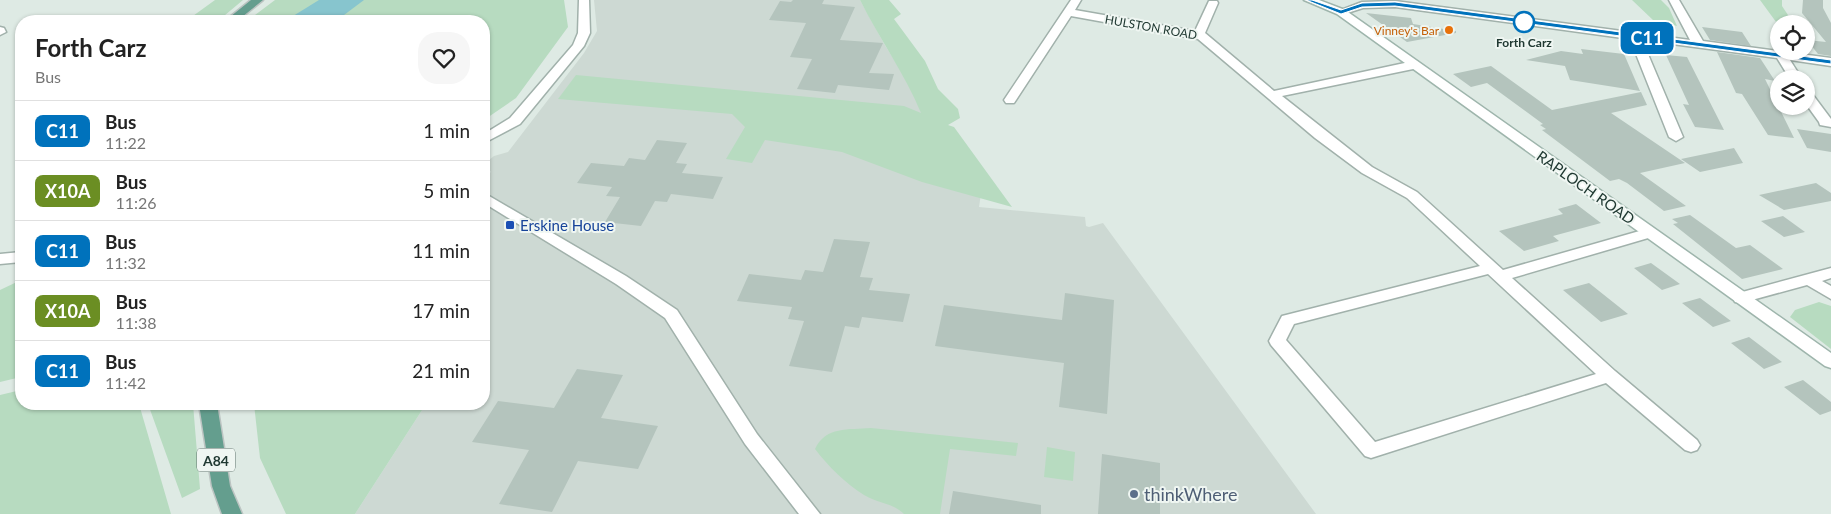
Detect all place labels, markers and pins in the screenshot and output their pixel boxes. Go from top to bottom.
marker: Forth Carz [1513,11,1535,33]
place label: Vinney's Bar [1374,23,1440,38]
marker: Vinney's Bar [1443,24,1455,36]
place label: Forth Carz [1496,35,1552,50]
place label: Erskine House [520,216,614,234]
marker: Erskine House [504,219,516,231]
place label: thinkWhere [1144,483,1237,505]
marker: thinkWhere [1128,488,1140,500]

